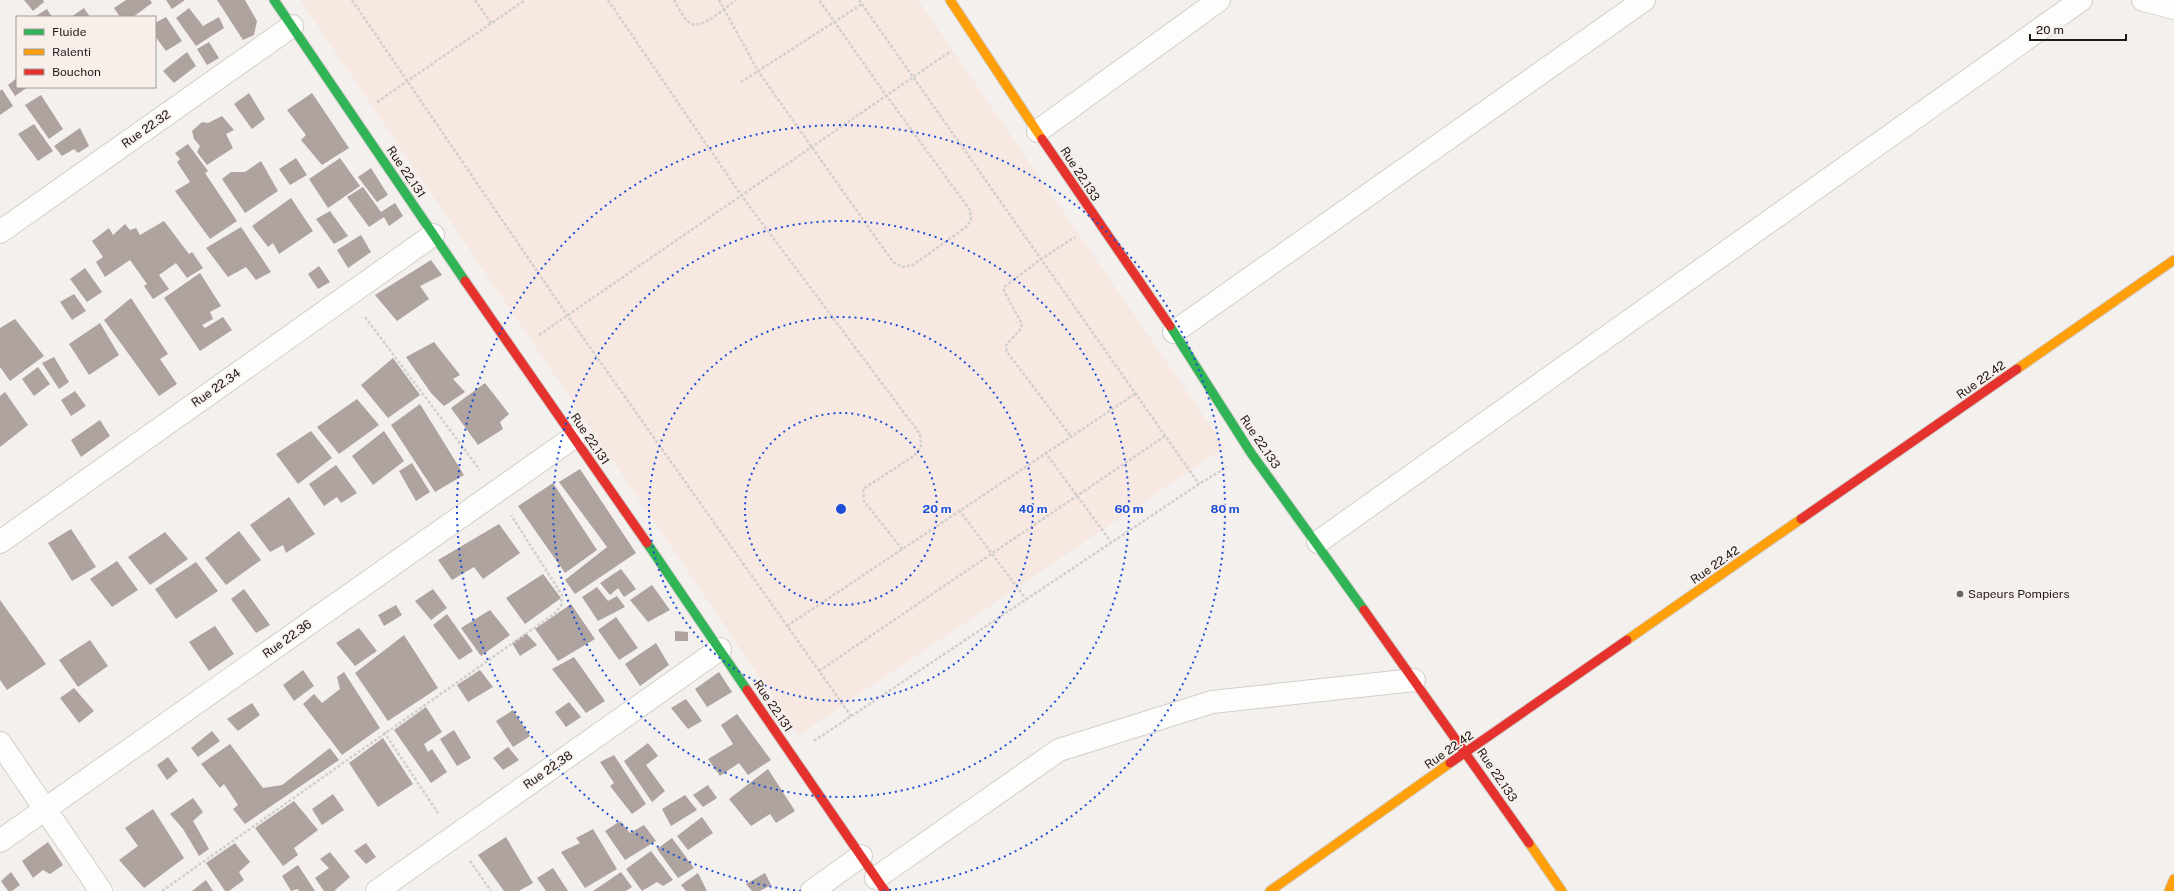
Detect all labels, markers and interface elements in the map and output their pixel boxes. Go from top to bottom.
legend [16,16,156,88]
scale bar [2030,16,2126,42]
text: 20 m [2036,23,2064,37]
text: Fluide [52,25,87,39]
text: Ralenti [52,45,91,59]
text: Bouchon [52,65,101,79]
street label: Rue 22.32 [119,107,173,151]
street label: Rue 22.131 [384,144,428,200]
street label: Rue 22.133 [1057,144,1103,204]
street label: Rue 22.42 [1954,358,2008,402]
street label: Rue 22.34 [189,366,244,410]
street label: Rue 22.131 [568,411,612,467]
street label: Rue 22.133 [1237,413,1283,471]
centre of rings [834,502,848,516]
text: 20 m [923,502,952,516]
text: 40 m [1018,502,1048,516]
text: 60 m [1114,502,1144,516]
text: 80 m [1210,502,1240,516]
street label: Rue 22.42 [1688,543,1742,587]
place label: Sapeurs Pompiers [1968,587,2070,601]
marker: Sapeurs Pompiers [1955,589,1965,599]
street label: Rue 22.36 [260,617,314,661]
street label: Rue 22.131 [751,678,795,734]
street label: Rue 22.42 [1422,728,1476,772]
street label: Rue 22.133 [1474,746,1520,804]
street label: Rue 22.38 [521,748,575,792]

